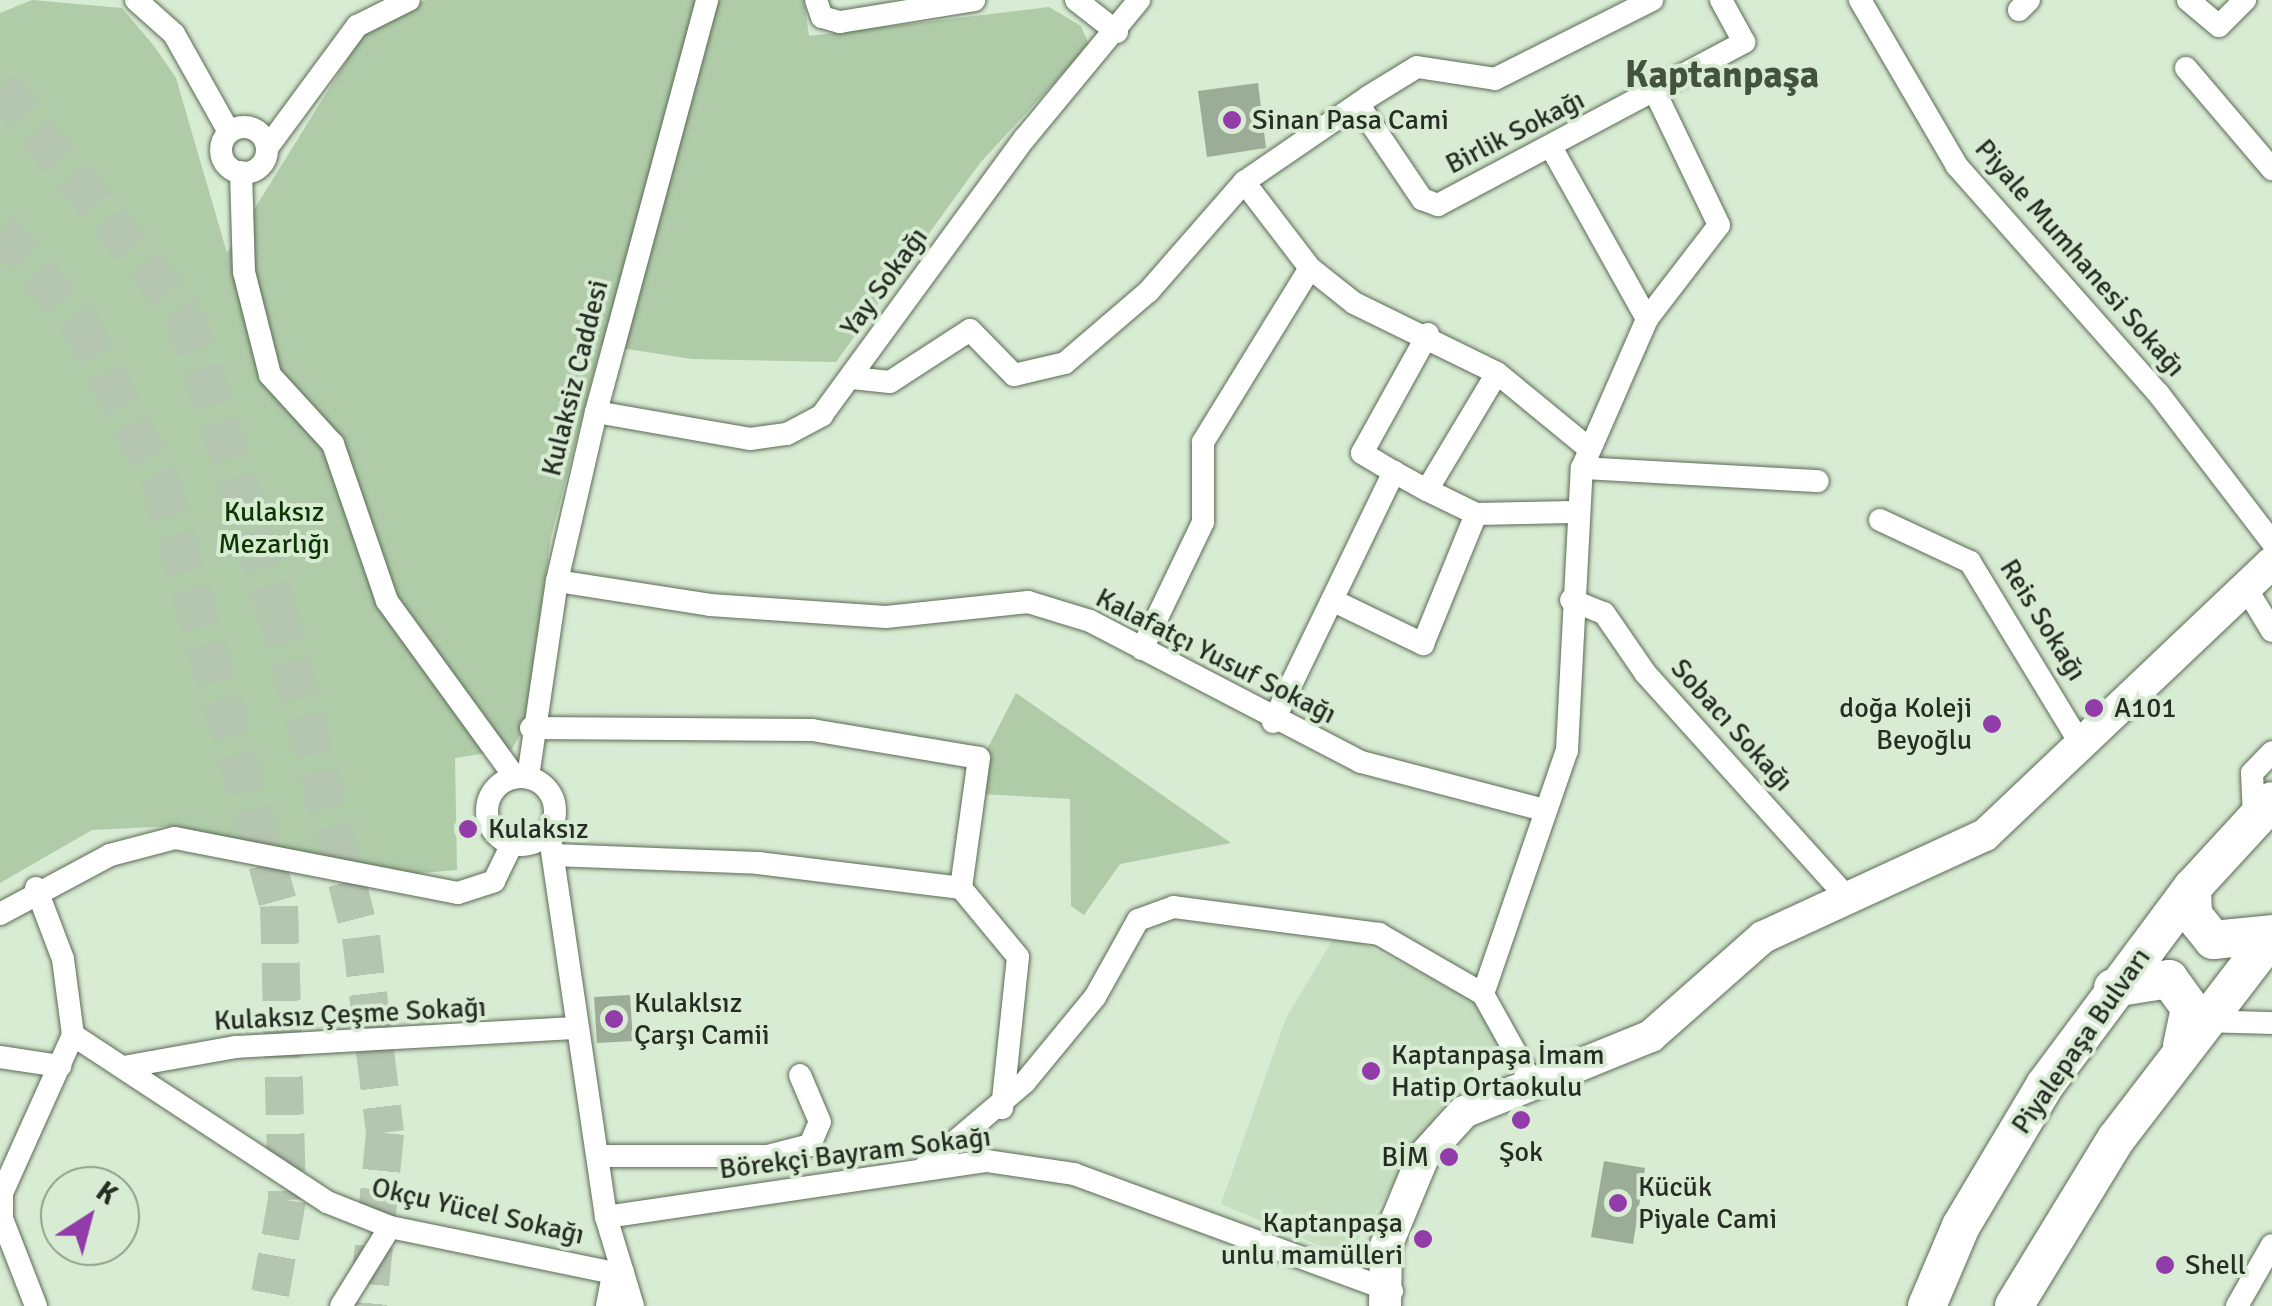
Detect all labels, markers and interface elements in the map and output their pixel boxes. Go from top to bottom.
district label: Kaptanpaşa [1625,52,1819,98]
street label: Birlik Sokağı [1440,83,1590,181]
place label: Sinan Pasa Cami [1252,103,1449,137]
marker: Sinan Pasa Cami [1221,109,1243,131]
street label: Piyale Mumhanesi Sokağı [1968,132,2192,384]
street label: Yay Sokağı [833,221,935,343]
street label: Kulaksiz Caddesi [534,276,616,480]
park label: Kulaksız Mezarlığı [218,495,330,561]
street label: Reis Sokağı [1992,553,2094,687]
street label: Kalafatçı Yusuf Sokağı [1090,581,1342,731]
street label: Sobacı Sokağı [1664,652,1800,798]
place label: doğa Koleji Beyoğlu [1839,691,1972,757]
place label: A101 [2114,691,2176,725]
marker: A101 [2083,697,2105,719]
marker: doğa Koleji Beyoğlu [1981,713,2003,735]
place label: Kulaksız [488,812,588,846]
marker: Kulaksız [457,818,479,840]
street label: Piyalepaşa Bulvarı [2004,942,2158,1140]
place label: Kulaklsız Çarşı Camii [634,986,770,1052]
street label: Kulaksız Çeşme Sokağı [213,990,487,1038]
marker: Kulaklsız Çarşı Camii [603,1008,625,1030]
place label: Kaptanpaşa İmam Hatip Ortaokulu [1391,1038,1605,1104]
marker: Kaptanpaşa İmam Hatip Ortaokulu [1360,1060,1382,1082]
marker: Şok [1510,1109,1532,1131]
street label: Börekçi Bayram Sokağı [717,1120,993,1186]
place label: Şok [1499,1135,1543,1169]
place label: BİM [1381,1140,1429,1174]
marker: BİM [1438,1146,1460,1168]
north arrow [40,1166,140,1266]
street label: Okçu Yücel Sokağı [368,1170,588,1252]
place label: Kücük Piyale Cami [1638,1170,1777,1236]
text: K [89,1174,123,1212]
marker: Kücük Piyale Cami [1607,1192,1629,1214]
place label: Kaptanpaşa unlu mamülleri [1221,1206,1403,1272]
marker: Kaptanpaşa unlu mamülleri [1412,1228,1434,1250]
place label: Shell [2185,1248,2246,1282]
marker: Shell [2154,1254,2176,1276]

